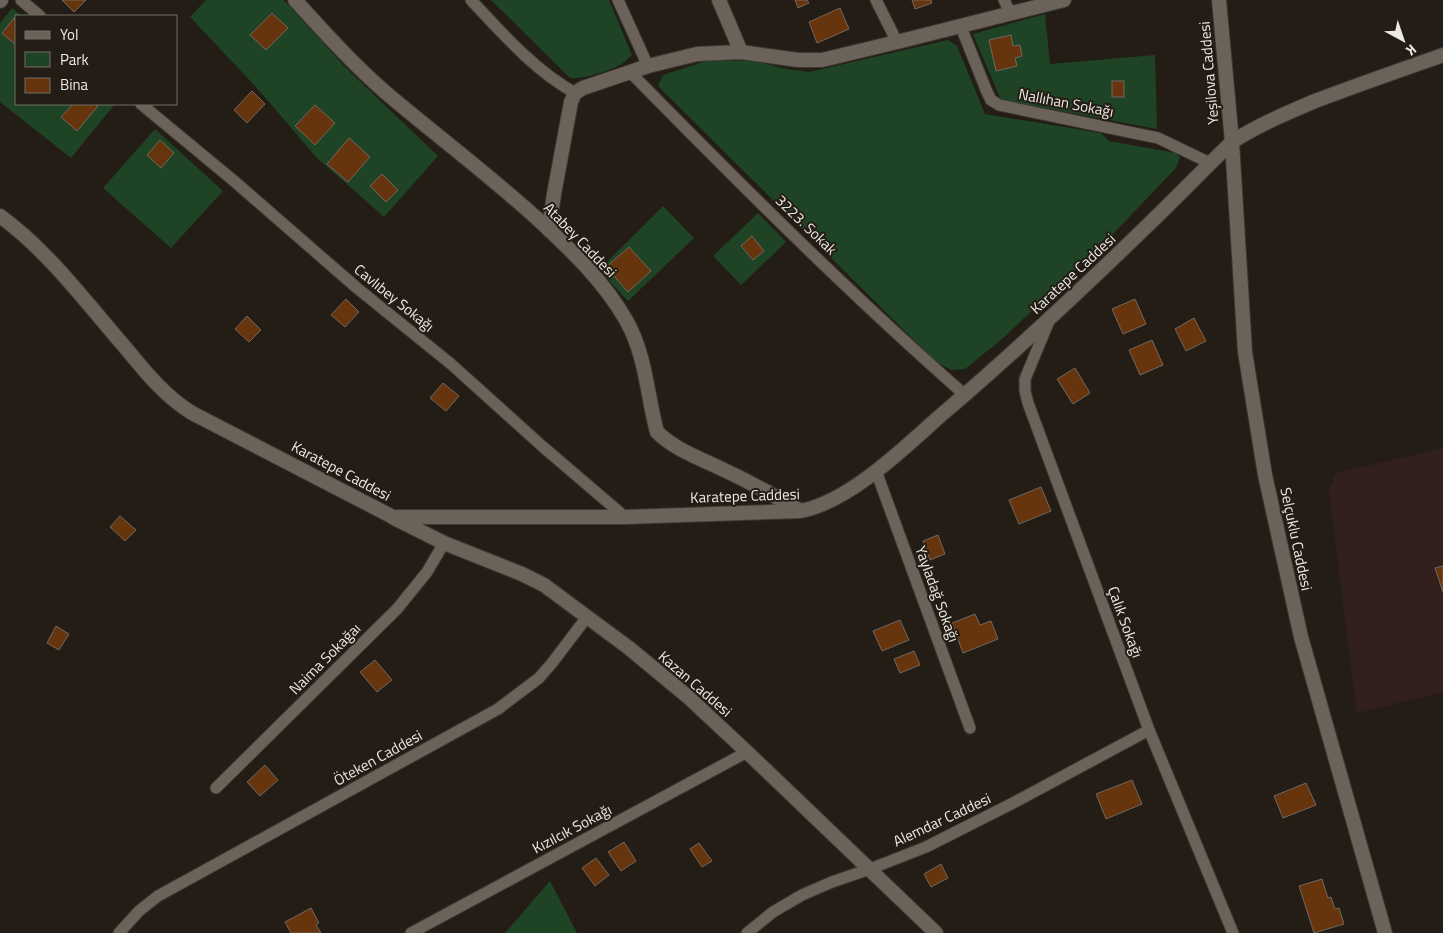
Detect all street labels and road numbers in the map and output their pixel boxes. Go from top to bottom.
street label: Yeşilova Caddesi [1193,21,1224,126]
street label: Nallıhan Sokağı [1017,82,1116,123]
street label: 3223. Sokak [770,189,842,260]
street label: Atabey Caddesi [538,197,622,282]
street label: Karatepe Caddesi [1025,228,1121,319]
street label: Cavlıbey Sokağı [349,258,439,337]
street label: Karatepe Caddesi [287,435,395,506]
street label: Karatepe Caddesi [690,482,800,509]
street label: Selçuklu Caddesi [1274,485,1319,593]
street label: Yayladağ Sokağı [909,542,966,645]
street label: Çalık Sokağı [1102,583,1149,661]
street label: Naima Sokağaı [283,617,366,700]
street label: Kazan Caddesi [653,645,737,722]
street label: Öteken Caddesi [329,724,426,791]
street label: Alemdar Caddesi [889,787,995,852]
street label: Kızılcık Sokağı [528,798,616,859]

